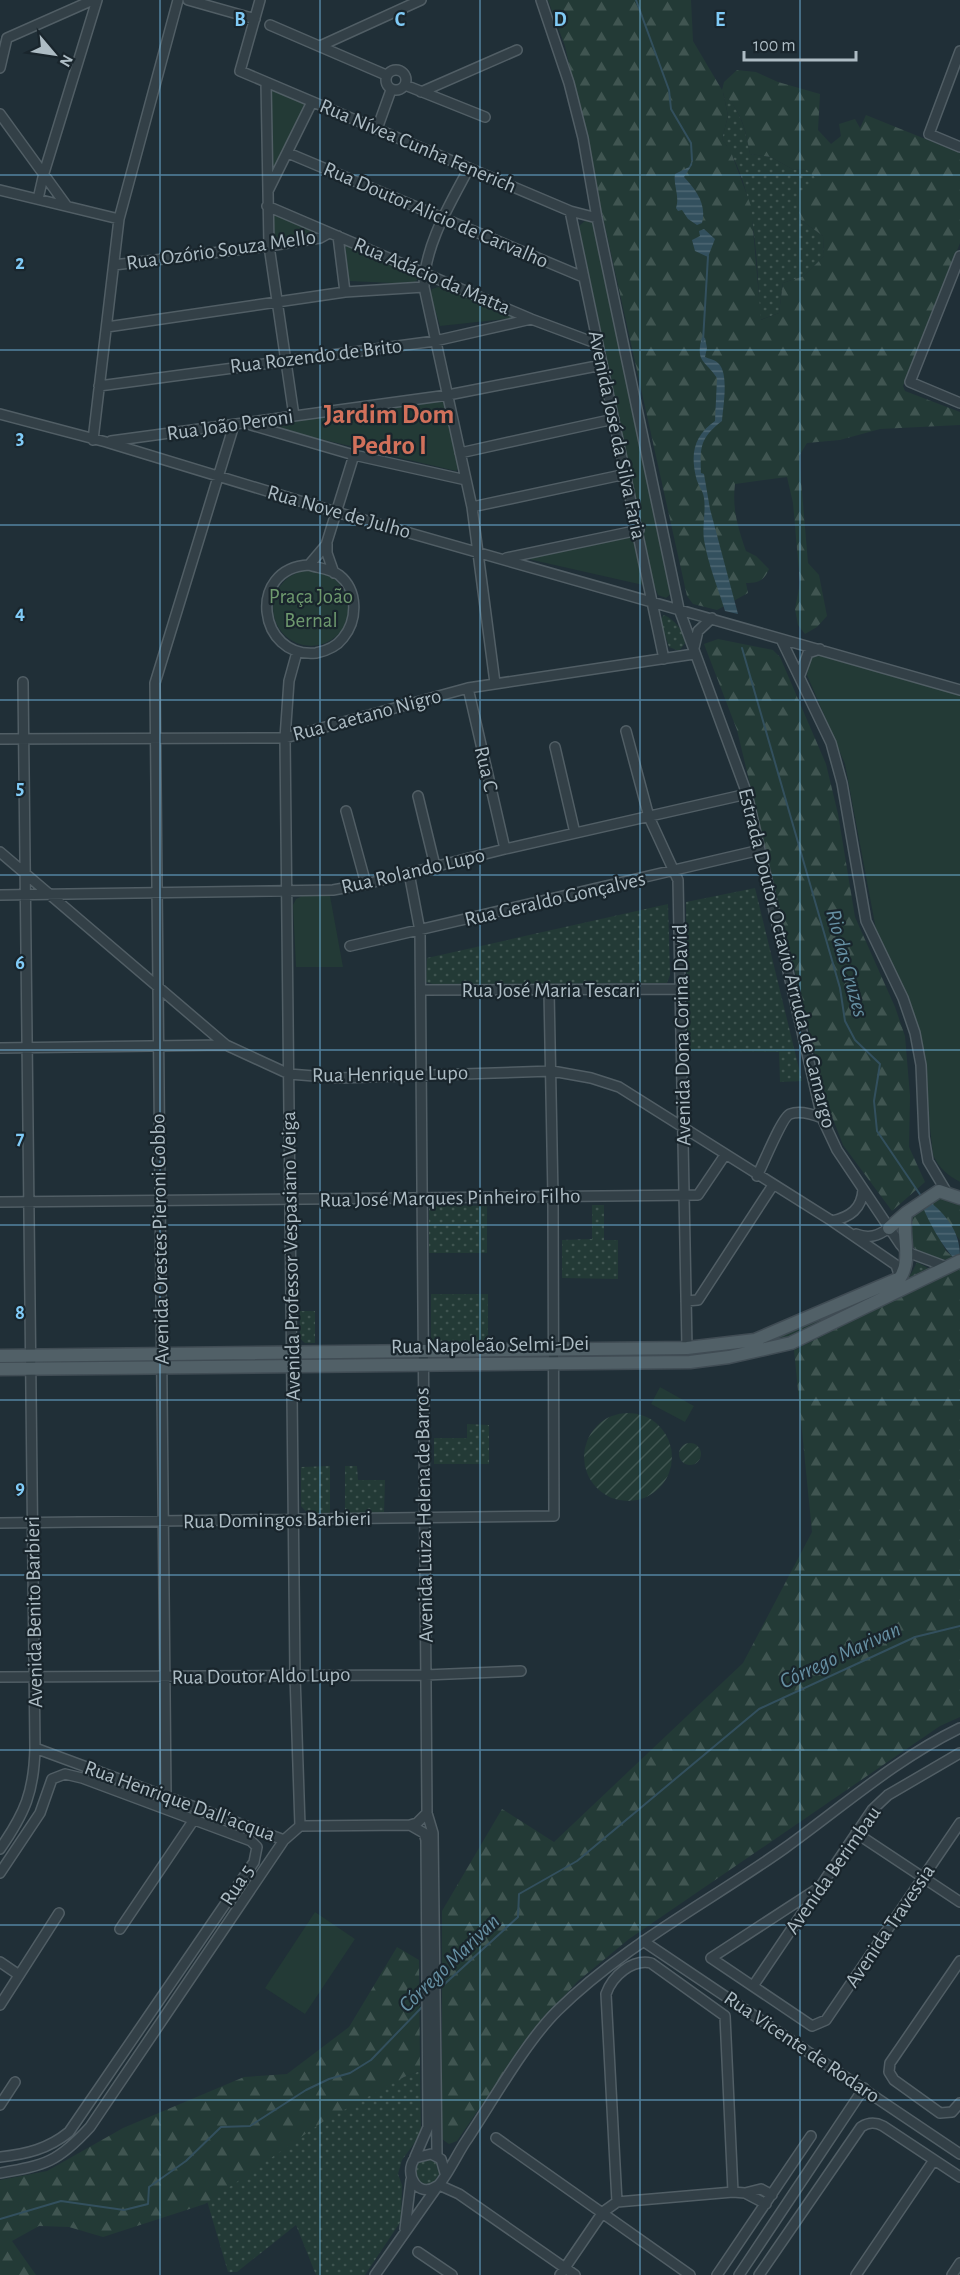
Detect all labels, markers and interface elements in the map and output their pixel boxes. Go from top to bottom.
text: B [234,10,246,30]
text: C [395,10,406,30]
text: D [553,10,567,30]
text: E [715,10,725,30]
north arrow [24,24,84,84]
scale bar [744,24,856,62]
text: 100 m [753,37,796,55]
text: N [57,52,76,70]
street label: Rua Nívea Cunha Fenerich [317,95,519,197]
street label: Rua Doutor Alicio de Carvalho [321,158,551,272]
street label: Rua Ozório Souza Mello [125,226,317,274]
street label: Rua Adácio da Matta [351,234,513,319]
text: 2 [15,253,25,273]
street label: Avenida José da Silva Faria [585,329,649,542]
street label: Rua Rozendo de Brito [229,335,403,377]
district label: Jardim Dom Pedro I [324,401,454,459]
street label: Rua João Peroni [165,406,295,444]
text: 3 [16,428,24,448]
street label: Rua Nove de Julho [265,481,413,543]
park label: Praça João Bernal [269,586,353,631]
text: 4 [15,603,25,623]
street label: Rua Caetano Nigro [290,685,444,745]
street label: Rua C [471,744,501,794]
text: 5 [16,778,24,798]
street label: Estrada Doutor Octavio Arruda de Camargo [735,786,839,1130]
street label: Rua Rolando Lupo [339,844,487,898]
street label: Rua Geraldo Gonçalves [463,868,647,930]
water label: Rio das Cruzes [822,907,872,1019]
street label: Avenida Dona Corina David [670,924,694,1146]
text: 6 [15,953,25,973]
street label: Rua José Maria Tescari [462,980,640,1001]
street label: Rua Henrique Lupo [312,1062,468,1086]
street label: Avenida Professor Vespasiano Veiga [278,1111,304,1401]
street label: Avenida Orestes Pieroni Gobbo [147,1113,173,1365]
text: 7 [16,1128,25,1148]
street label: Rua José Marques Pinheiro Filho [319,1185,581,1211]
text: 8 [15,1303,25,1323]
street label: Rua Napoleão Selmi-Dei [391,1333,589,1357]
street label: Avenida Luiza Helena de Barros [411,1387,437,1643]
text: 9 [15,1478,25,1498]
street label: Rua Domingos Barbieri [183,1508,371,1532]
street label: Avenida Benito Barbieri [22,1516,46,1708]
water label: Córrego Marivan [776,1617,904,1693]
street label: Rua Doutor Aldo Lupo [171,1664,351,1688]
street label: Rua Henrique Dall'acqua [82,1757,279,1845]
street label: Avenida Berimbau [781,1802,885,1938]
street label: Avenida Travessia [841,1860,939,1991]
street label: Rua 5 [216,1861,258,1909]
water label: Córrego Marivan [394,1910,504,2016]
street label: Rua Vicente de Rodaro [720,1987,884,2107]

